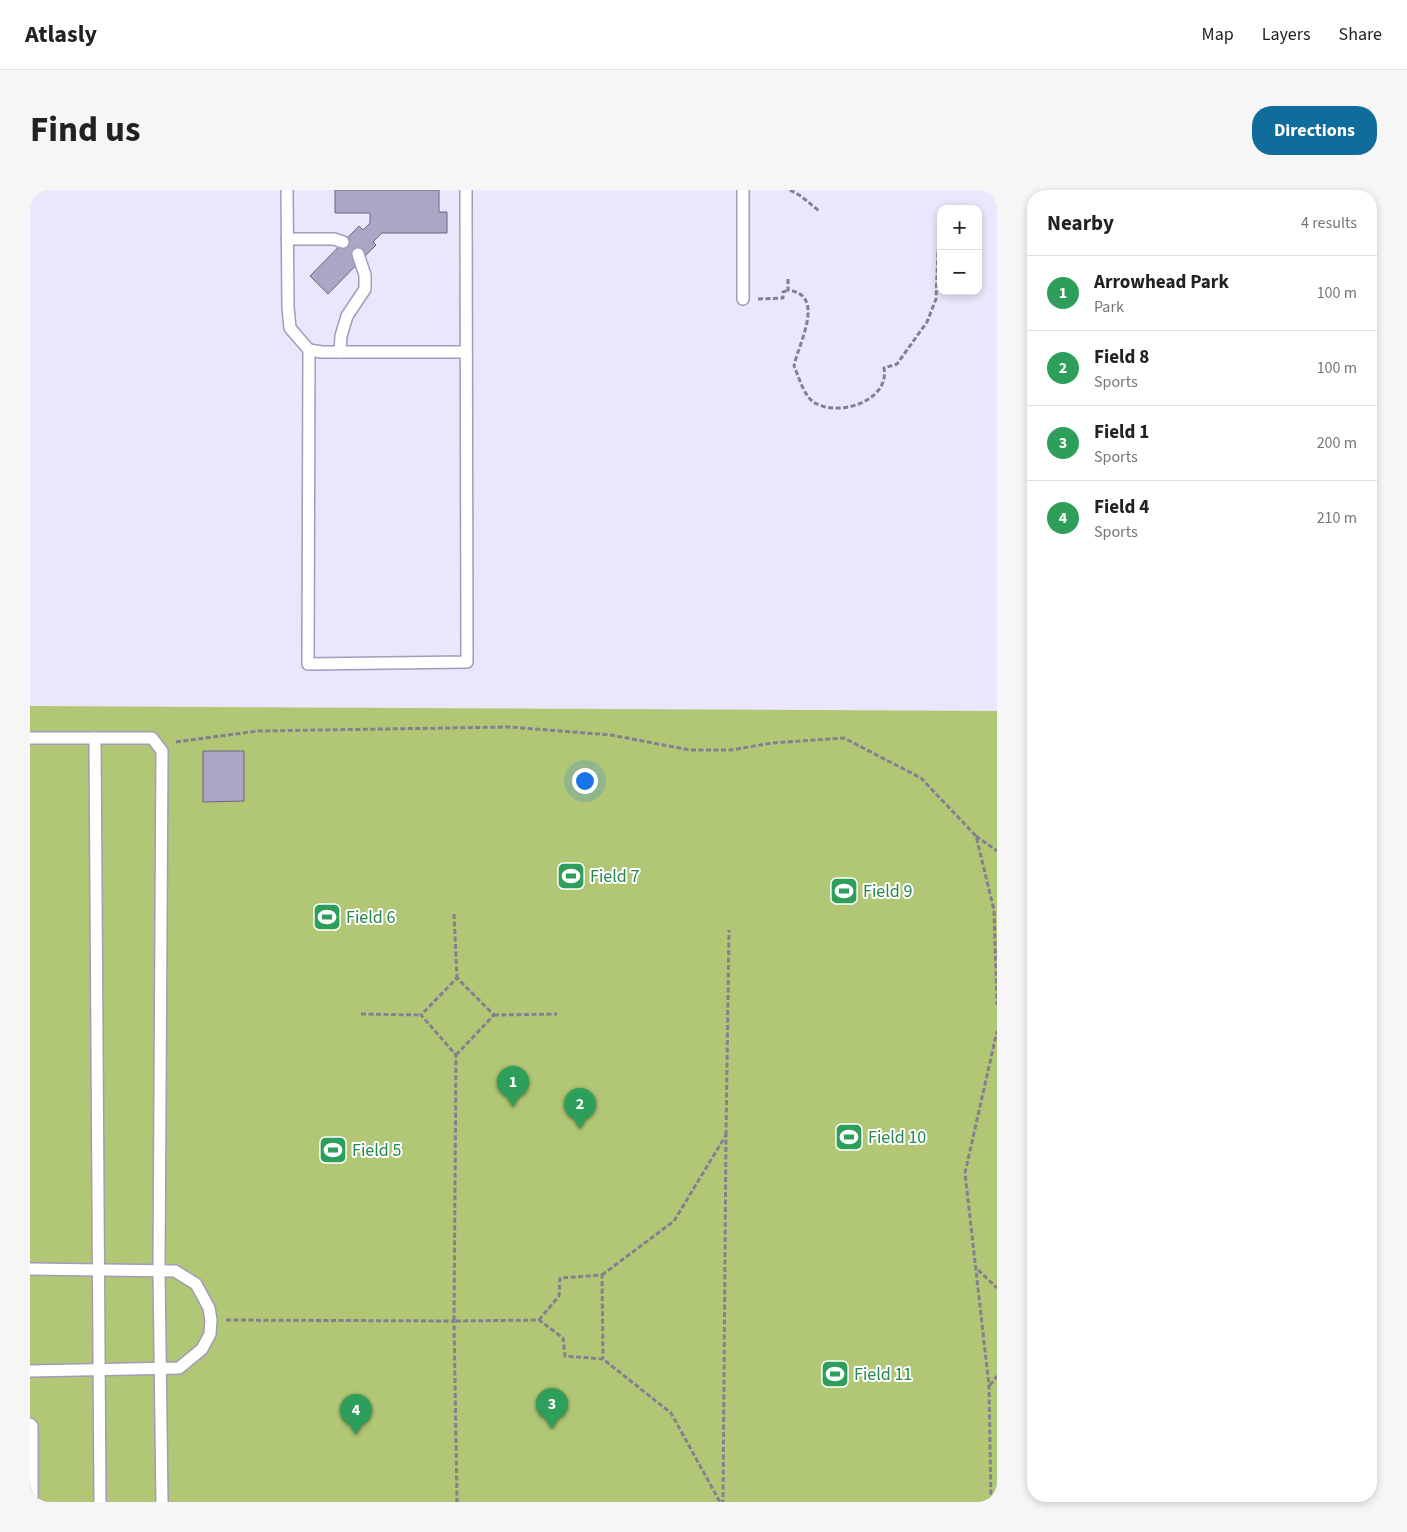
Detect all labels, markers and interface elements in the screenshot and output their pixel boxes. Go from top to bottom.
text: Atlasly [25,17,97,52]
text: Map [1202,22,1234,47]
text: Layers [1262,22,1311,47]
text: Share [1339,22,1382,47]
text: Find us [30,105,140,155]
button: Directions [1252,106,1377,155]
map controls [937,205,982,295]
button: + [937,205,982,250]
text: Nearby [1047,208,1114,238]
text: 4 results [1301,212,1357,234]
button: − [937,250,982,295]
text: Arrowhead Park [1094,269,1229,296]
text: 1 [1059,282,1067,304]
text: 100 m [1317,282,1357,304]
text: Park [1094,296,1124,318]
text: Field 8 [1094,344,1149,371]
text: 2 [1059,357,1067,379]
text: 100 m [1317,357,1357,379]
text: Sports [1094,371,1138,393]
text: Field 1 [1094,419,1149,446]
text: 3 [1059,432,1067,454]
text: 200 m [1317,432,1357,454]
text: Sports [1094,446,1138,468]
text: Field 4 [1094,494,1149,521]
text: 4 [1059,507,1067,529]
text: 210 m [1317,507,1357,529]
text: Sports [1094,521,1138,543]
your location [572,768,598,794]
sports icon: Field 7 [556,861,586,891]
place label: Field 7 [590,864,639,889]
sports icon: Field 9 [829,876,859,906]
place label: Field 9 [863,879,912,904]
sports icon: Field 6 [312,902,342,932]
place label: Field 6 [346,905,395,930]
pin: 1 [497,1066,529,1107]
pin: 2 [564,1088,596,1129]
sports icon: Field 10 [834,1122,864,1152]
place label: Field 10 [868,1125,926,1150]
sports icon: Field 5 [318,1135,348,1165]
place label: Field 5 [352,1138,401,1163]
sports icon: Field 11 [820,1359,850,1389]
place label: Field 11 [854,1362,912,1387]
pin: 3 [536,1388,568,1429]
pin: 4 [340,1394,372,1435]

